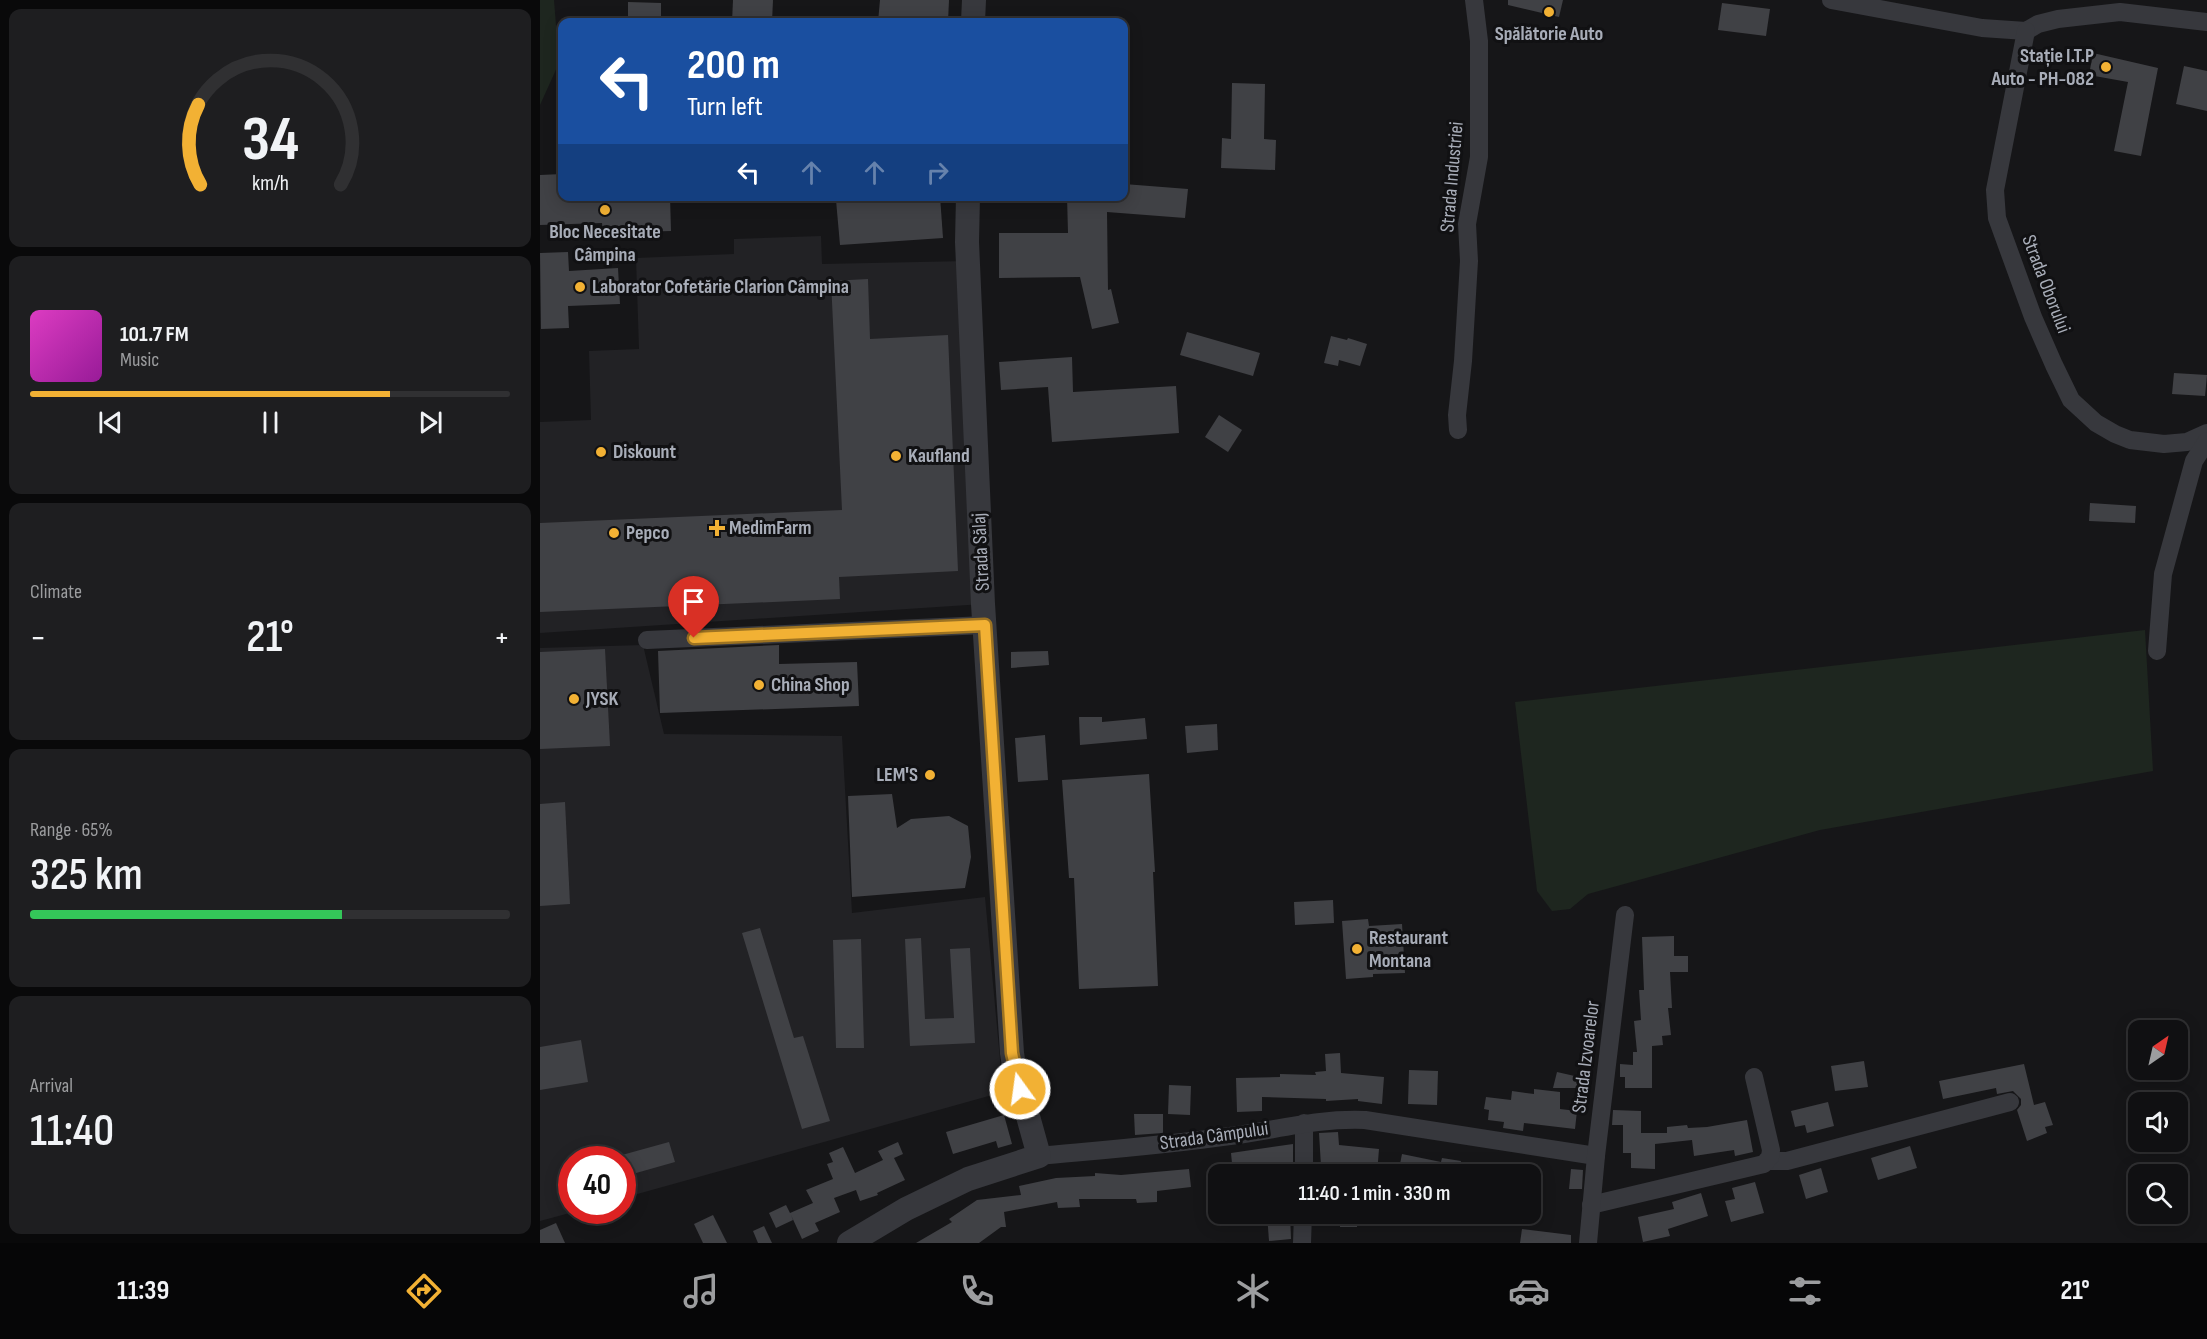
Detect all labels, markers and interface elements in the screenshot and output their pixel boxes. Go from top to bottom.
marker: Spălătorie Auto [1542,5,1556,19]
place label: Spălătorie Auto [1495,22,1603,46]
text: 200 m [687,40,780,91]
icon: left [588,42,666,120]
place label: Stație I.T.P Auto - PH-082 [1990,44,2094,91]
marker: Stație I.T.P Auto - PH-082 [2099,60,2113,74]
text: Turn left [687,91,763,123]
text: 34 [241,103,299,178]
street label: Strada Industriei [1435,121,1469,233]
icon: left [732,156,765,189]
icon: ahead [795,156,828,189]
icon: ahead [858,156,891,189]
icon: right [921,156,954,189]
text: km/h [251,171,289,196]
marker: Bloc Necesitate Câmpina [598,203,612,217]
place label: Bloc Necesitate Câmpina [549,220,661,267]
street label: Strada Oborului [2016,231,2076,337]
place label: Laborator Cofetărie Clarion Câmpina [592,275,849,299]
marker: Laborator Cofetărie Clarion Câmpina [573,280,587,294]
text: 101.7 FM [120,321,189,348]
text: Music [120,348,159,372]
icon: previous [94,406,127,439]
icon: pause [254,406,287,439]
icon: next [414,406,447,439]
place label: Diskount [613,440,677,464]
place label: Kaufland [908,444,970,468]
marker: Diskount [594,445,608,459]
marker: Kaufland [889,449,903,463]
street label: Strada Sălaj [967,512,995,592]
place label: MedimFarm [729,516,812,540]
place label: Pepco [626,521,669,545]
marker: MedimFarm [710,521,724,535]
marker: Pepco [607,526,621,540]
pin [668,576,719,638]
text: Climate [30,580,82,604]
icon: arrive [677,585,710,618]
text: 21° [246,610,294,665]
text: − [30,618,46,658]
text: + [494,618,510,658]
place label: China Shop [771,673,850,697]
marker: China Shop [752,678,766,692]
place label: JYSK [585,687,619,711]
marker: JYSK [567,692,581,706]
place label: LEM'S [876,763,918,787]
marker: LEM'S [923,768,937,782]
text: Range · 65% [30,818,113,842]
text: 325 km [30,848,143,903]
place label: Restaurant Montana [1369,926,1448,973]
marker: Restaurant Montana [1350,942,1364,956]
street label: Strada Izvoarelor [1567,999,1605,1115]
north arrow [2128,1020,2188,1080]
map controls [2128,1020,2188,1224]
position arrow [988,1057,1052,1121]
text: Arrival [30,1074,73,1098]
button: sound [2128,1092,2188,1152]
text: 11:40 [30,1104,114,1159]
street label: Strada Câmpului [1158,1117,1270,1155]
speed limit sign: 40 [558,1146,636,1224]
button: search [2128,1164,2188,1224]
text: 11:40 · 1 min · 330 m [1299,1180,1450,1207]
icon: directions [403,1270,445,1312]
icon: music [680,1270,722,1312]
icon: phone [956,1270,998,1312]
icon: climate [1232,1270,1274,1312]
icon: car [1508,1270,1550,1312]
icon: filters [1784,1270,1826,1312]
text: 11:39 [117,1275,169,1307]
text: 21° [2061,1275,2090,1307]

